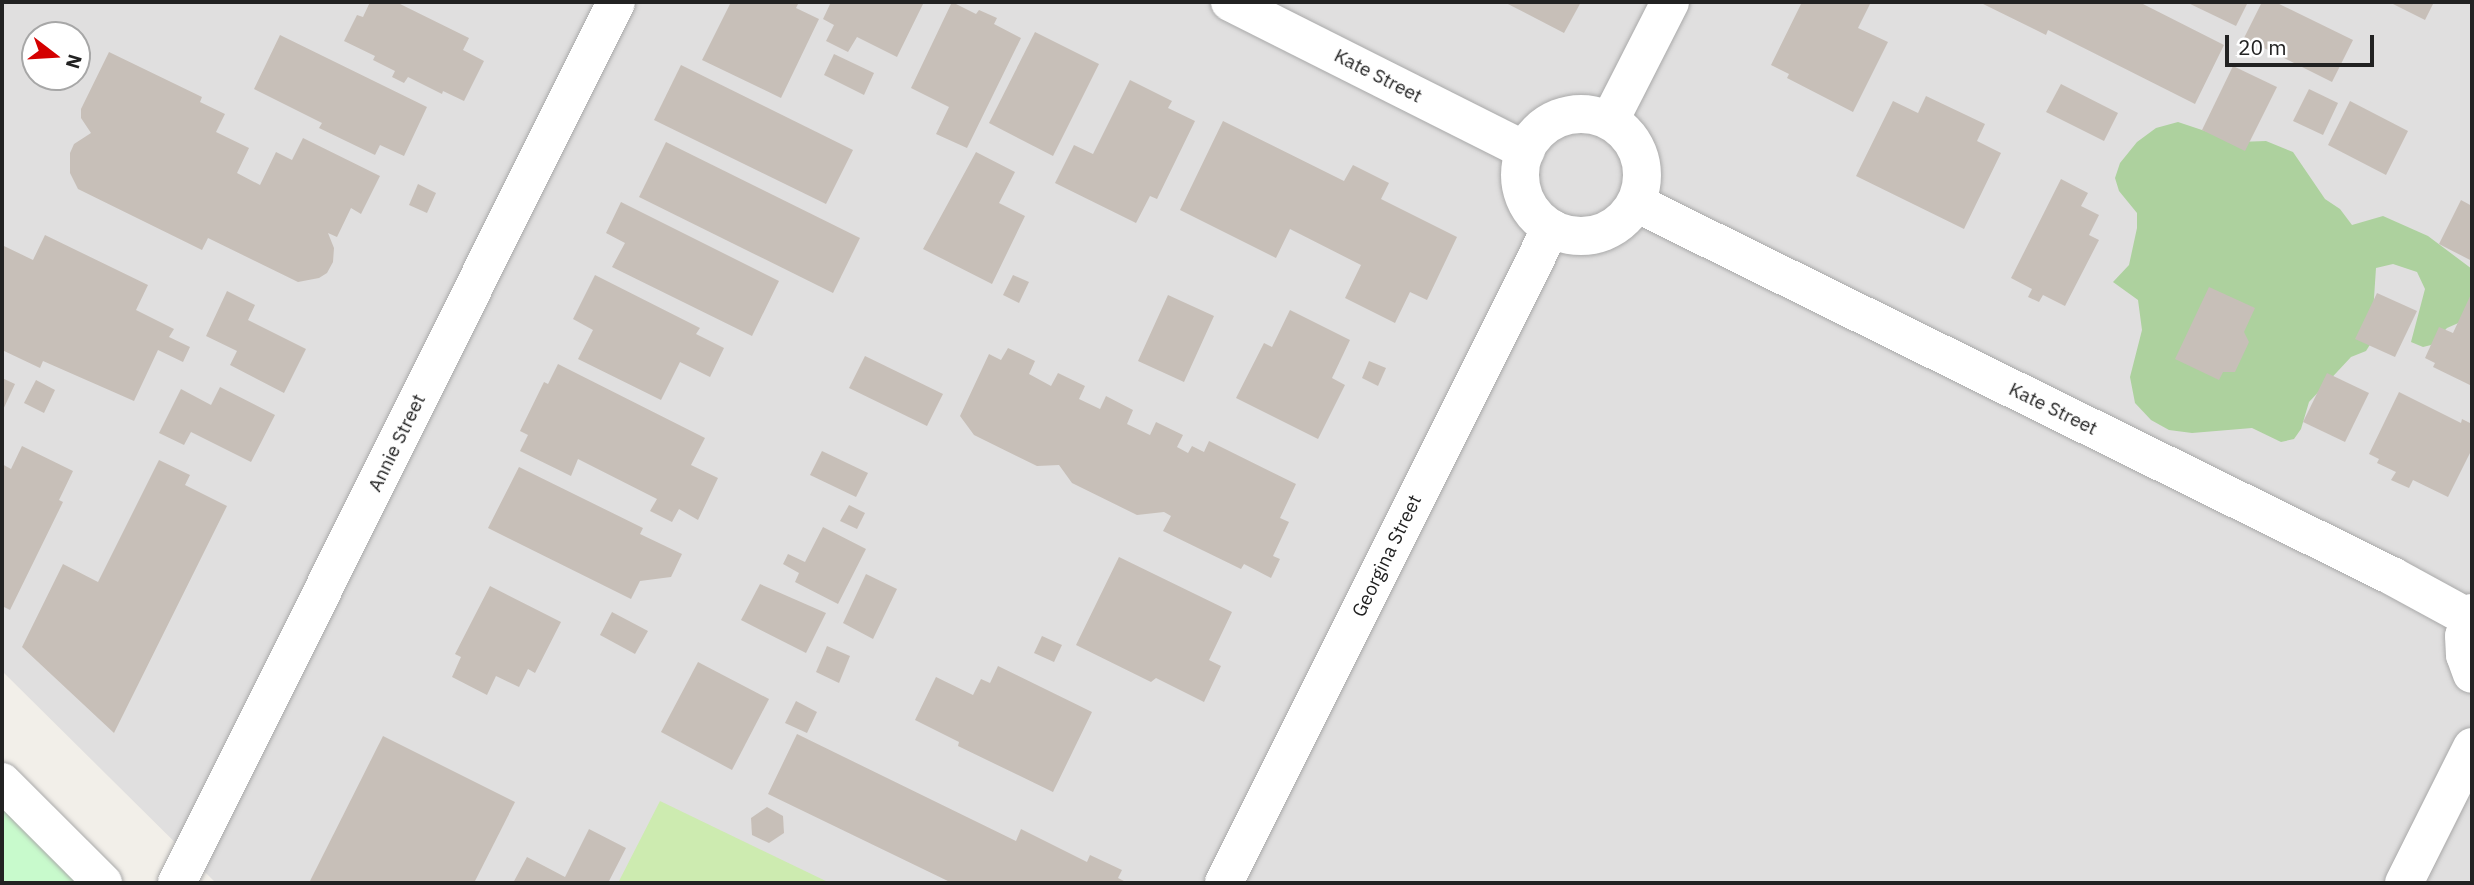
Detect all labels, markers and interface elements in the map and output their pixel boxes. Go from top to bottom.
north arrow [21,21,91,91]
scale bar [2229,21,2378,65]
text: 20 m [2238,33,2287,61]
street label: Kate Street [1330,44,1426,108]
text: N [61,51,88,72]
street label: Kate Street [2005,378,2101,440]
street label: Annie Street [364,391,430,495]
street label: Georgina Street [1348,491,1426,621]

